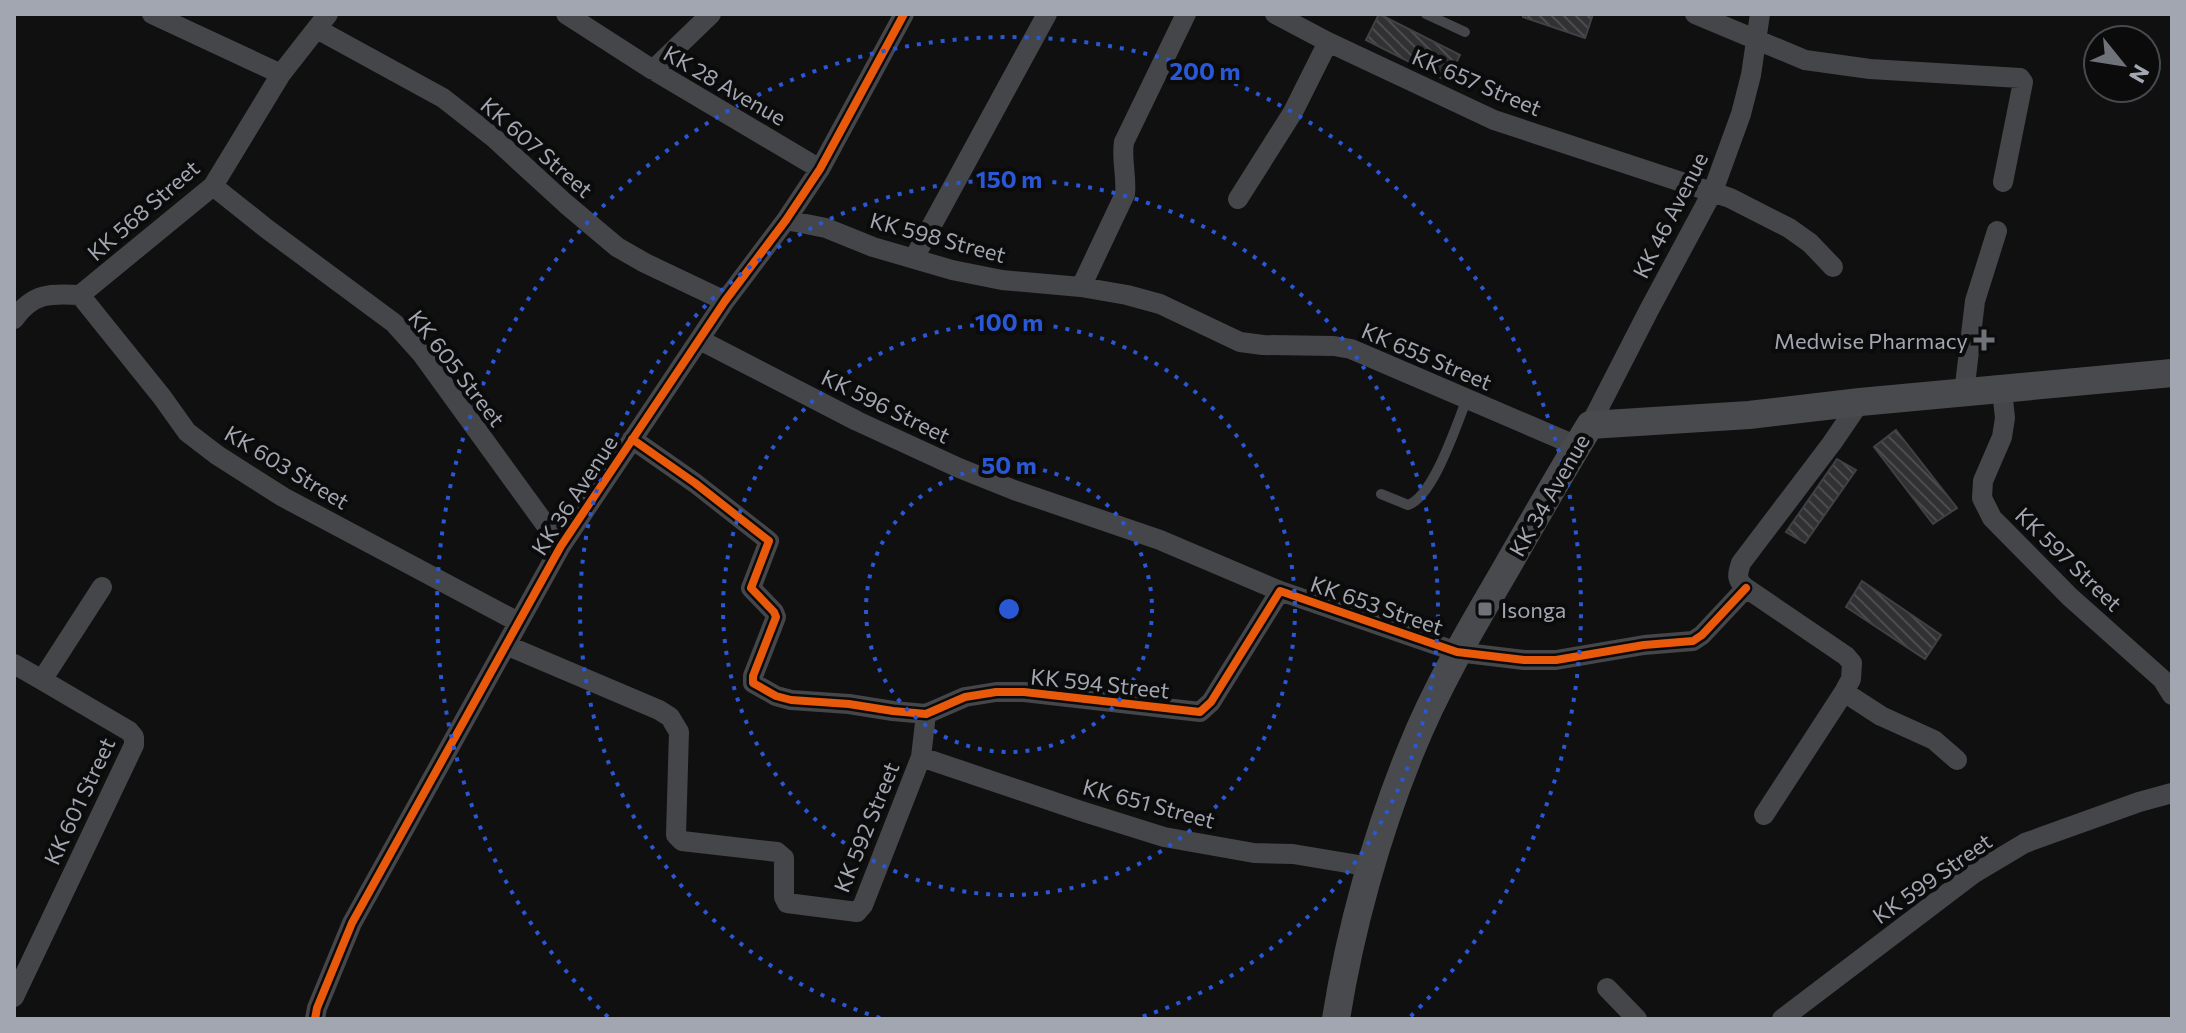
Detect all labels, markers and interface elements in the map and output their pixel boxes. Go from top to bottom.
north arrow [2082,24,2162,104]
street label: KK 28 Avenue [659,39,791,131]
street label: KK 657 Street [1408,43,1546,121]
text: 200 m [1170,56,1240,85]
text: N [2124,60,2156,88]
street label: KK 607 Street [476,91,598,203]
street label: KK 46 Avenue [1627,147,1713,283]
street label: KK 568 Street [82,154,204,266]
text: 150 m [976,164,1042,193]
street label: KK 598 Street [867,206,1009,268]
street label: KK 605 Street [403,304,511,432]
text: 100 m [975,307,1043,336]
street label: KK 655 Street [1358,316,1496,396]
place label: Medwise Pharmacy [1774,327,1968,354]
marker: Medwise Pharmacy [1975,331,1993,349]
street label: KK 596 Street [817,363,955,449]
street label: KK 603 Street [220,419,354,515]
street label: KK 34 Avenue [1503,429,1595,561]
street label: KK 36 Avenue [525,430,623,560]
text: 50 m [981,450,1037,479]
street label: KK 597 Street [2010,501,2128,617]
street label: KK 653 Street [1307,570,1447,640]
centre of rings [995,595,1023,623]
place label: Isonga [1501,596,1566,623]
marker: Isonga [1476,600,1494,618]
street label: KK 594 Street [1029,662,1171,704]
street label: KK 601 Street [38,733,120,869]
street label: KK 592 Street [828,758,904,896]
street label: KK 651 Street [1080,772,1218,834]
street label: KK 599 Street [1867,827,1997,929]

